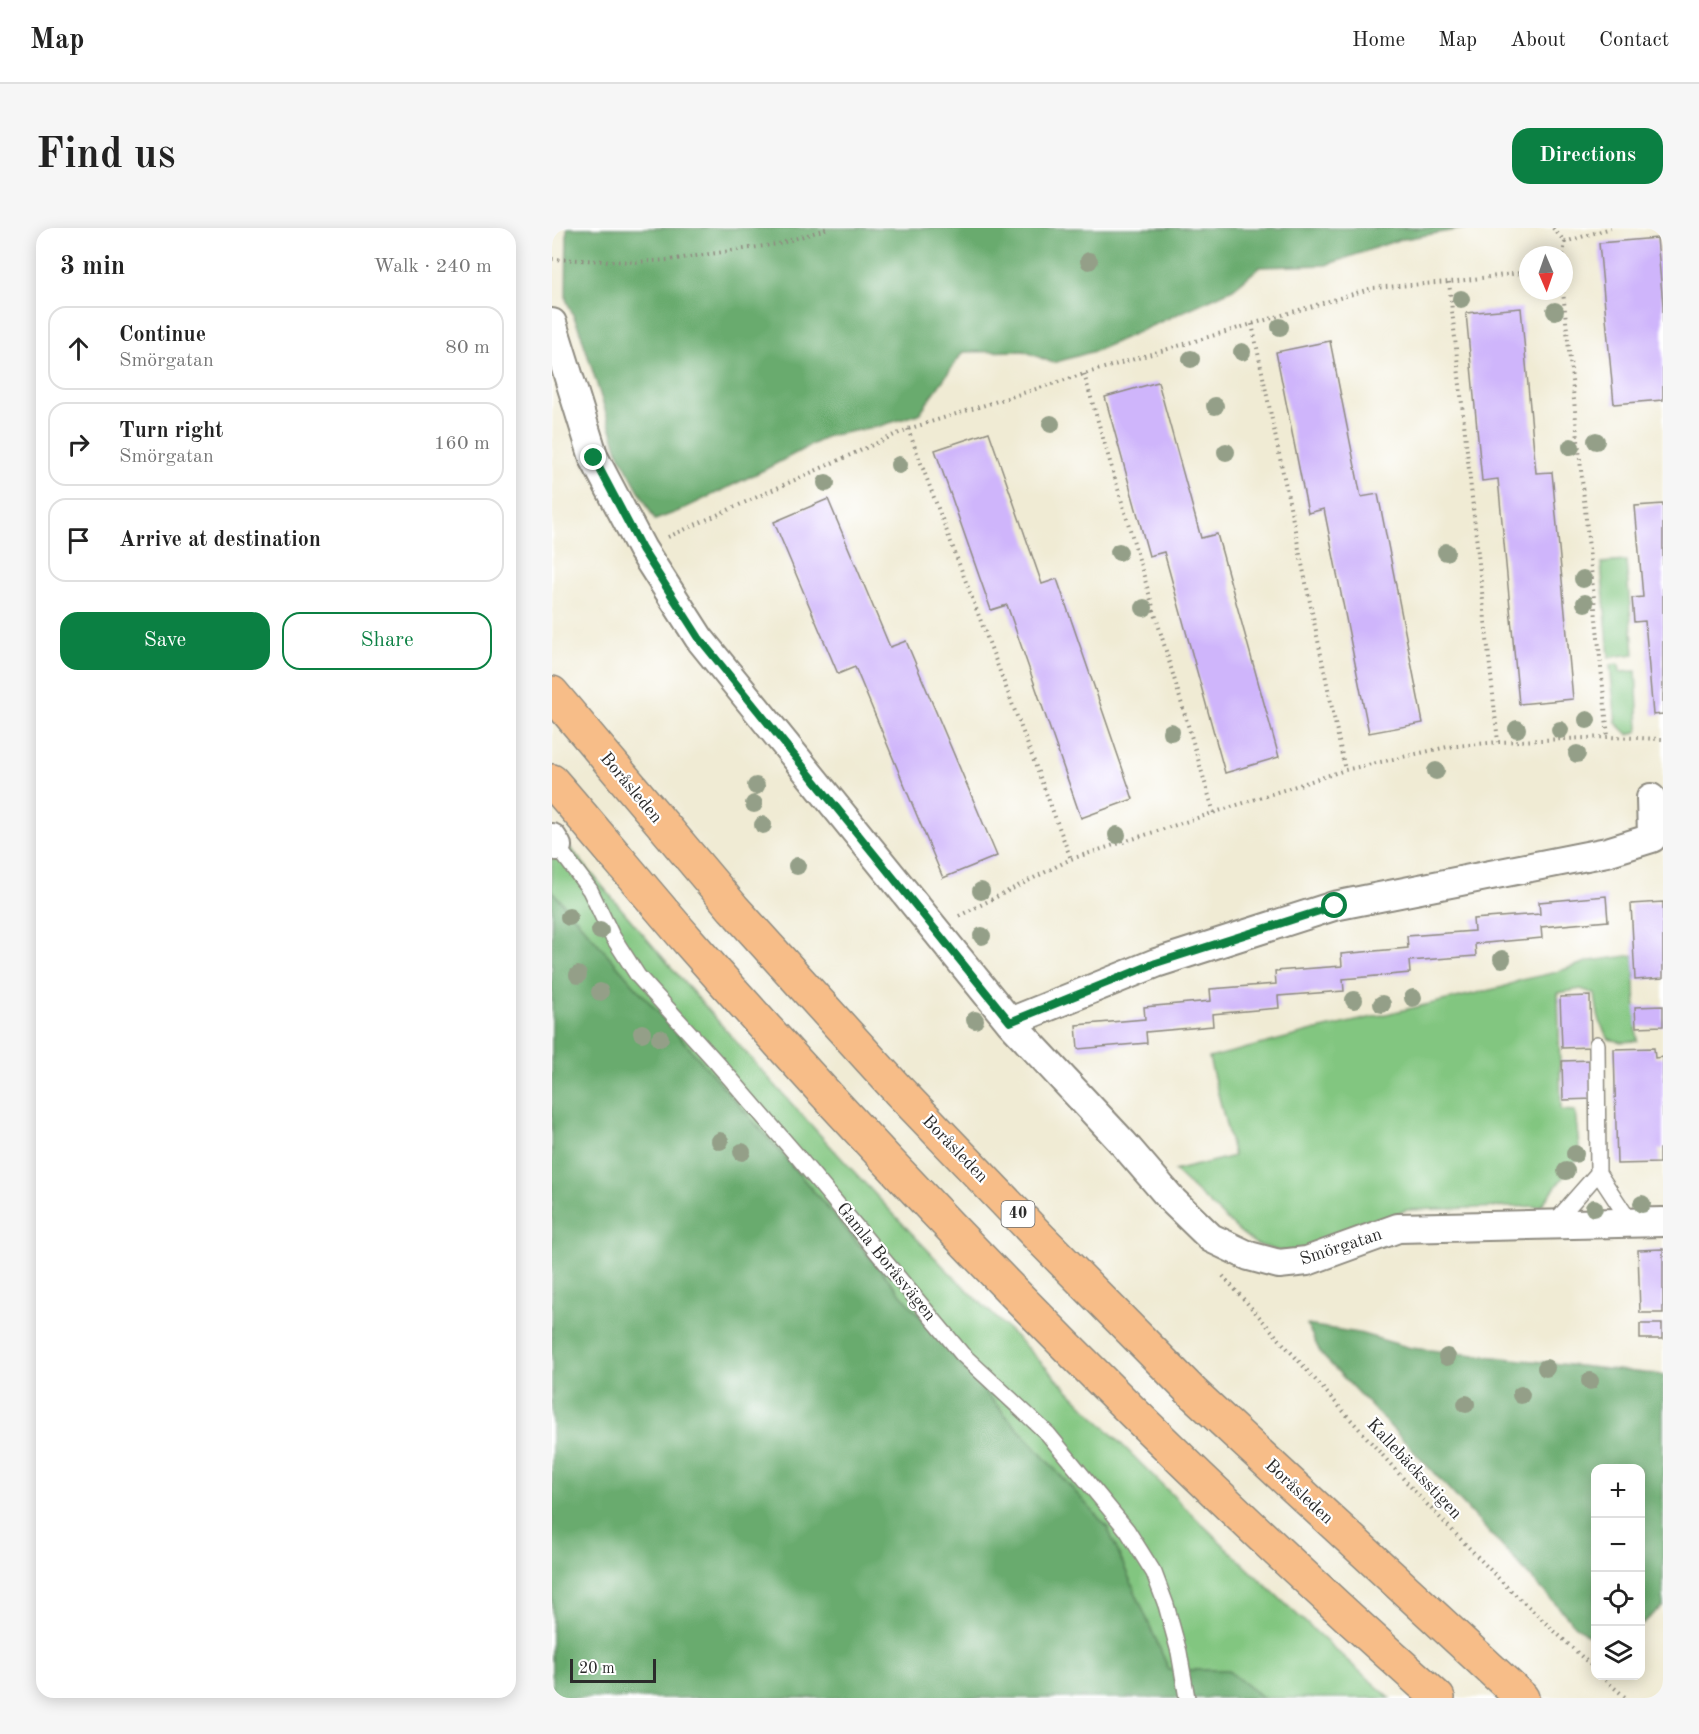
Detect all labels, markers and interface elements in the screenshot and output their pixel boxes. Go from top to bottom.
text: Map [30,27,84,55]
text: Home [1352,30,1405,51]
text: Map [1438,30,1477,51]
text: About [1510,30,1566,51]
text: Contact [1599,30,1669,51]
button: Directions [1512,128,1663,184]
text: Find us [36,135,175,177]
north arrow [1519,246,1573,300]
text: 3 min [60,254,125,280]
text: Walk · 240 m [373,257,492,277]
text: Continue [119,324,206,346]
icon: ahead [62,332,95,365]
text: 80 m [445,338,490,358]
text: Smörgatan [119,351,214,371]
text: Turn right [119,420,223,442]
icon: right [62,428,95,461]
text: 160 m [434,434,490,454]
route end [580,444,606,470]
text: Smörgatan [119,447,214,467]
icon: arrive [62,524,95,557]
text: Arrive at destination [119,529,321,551]
button: Save [60,612,270,670]
button: Share [282,612,492,670]
street label: Boråsleden [596,749,666,827]
route start [1321,892,1347,918]
street label: Boråsleden [919,1112,992,1186]
street label: Gamla Boråsvägen [833,1199,939,1325]
road number: 40 [1002,1201,1034,1227]
street label: Smörgatan [1298,1225,1385,1269]
street label: Kallebäcksstigen [1363,1415,1465,1523]
street label: Boråsleden [1261,1456,1337,1528]
map controls [1591,1464,1645,1680]
button: + [1591,1464,1645,1518]
button: − [1591,1518,1645,1572]
button: locate [1591,1572,1645,1626]
button: layers [1591,1626,1645,1680]
scale bar [570,1656,656,1684]
text: 20 m [579,1661,615,1677]

